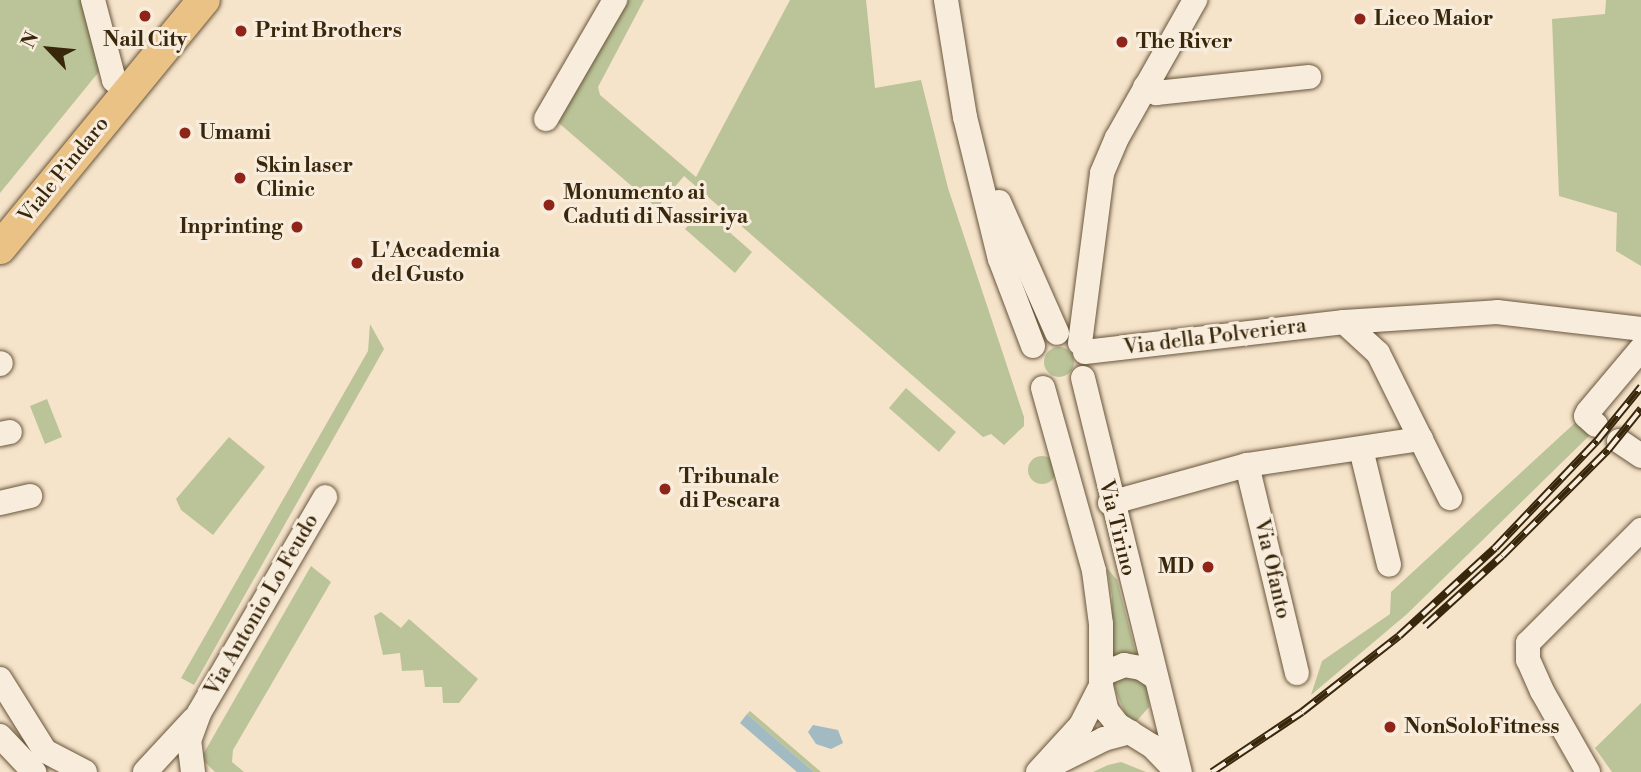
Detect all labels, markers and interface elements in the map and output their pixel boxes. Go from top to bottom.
place label: Liceo Maior [1374,6,1493,32]
marker: Nail City [137,8,153,24]
marker: Liceo Maior [1352,11,1368,27]
north arrow [14,14,84,84]
place label: Print Brothers [255,18,402,44]
marker: Print Brothers [233,23,249,39]
place label: Nail City [103,27,187,53]
text: N [16,28,44,52]
place label: The River [1136,29,1233,55]
marker: The River [1114,34,1130,50]
street label: Viale Pindaro [13,112,115,228]
place label: Umami [199,120,271,146]
marker: Umami [177,125,193,141]
place label: Skin laser Clinic [256,153,353,203]
marker: Skin laser Clinic [230,168,250,188]
place label: Monumento ai Caduti di Nassiriya [563,180,748,230]
marker: Monumento ai Caduti di Nassiriya [541,197,557,213]
place label: Inprinting [179,214,283,240]
marker: Inprinting [289,219,305,235]
place label: L'Accademia del Gusto [371,238,500,288]
marker: L'Accademia del Gusto [349,255,365,271]
street label: Via della Polveriera [1122,313,1308,361]
place label: Tribunale di Pescara [679,464,780,514]
street label: Via Tirino [1093,477,1141,579]
marker: Tribunale di Pescara [657,481,673,497]
street label: Via Antonio Lo Feudo [200,510,324,700]
street label: Via Ofanto [1248,517,1296,621]
place label: MD [1158,554,1194,580]
marker: MD [1200,559,1216,575]
place label: NonSoloFitness [1404,714,1560,740]
marker: NonSoloFitness [1382,719,1398,735]

